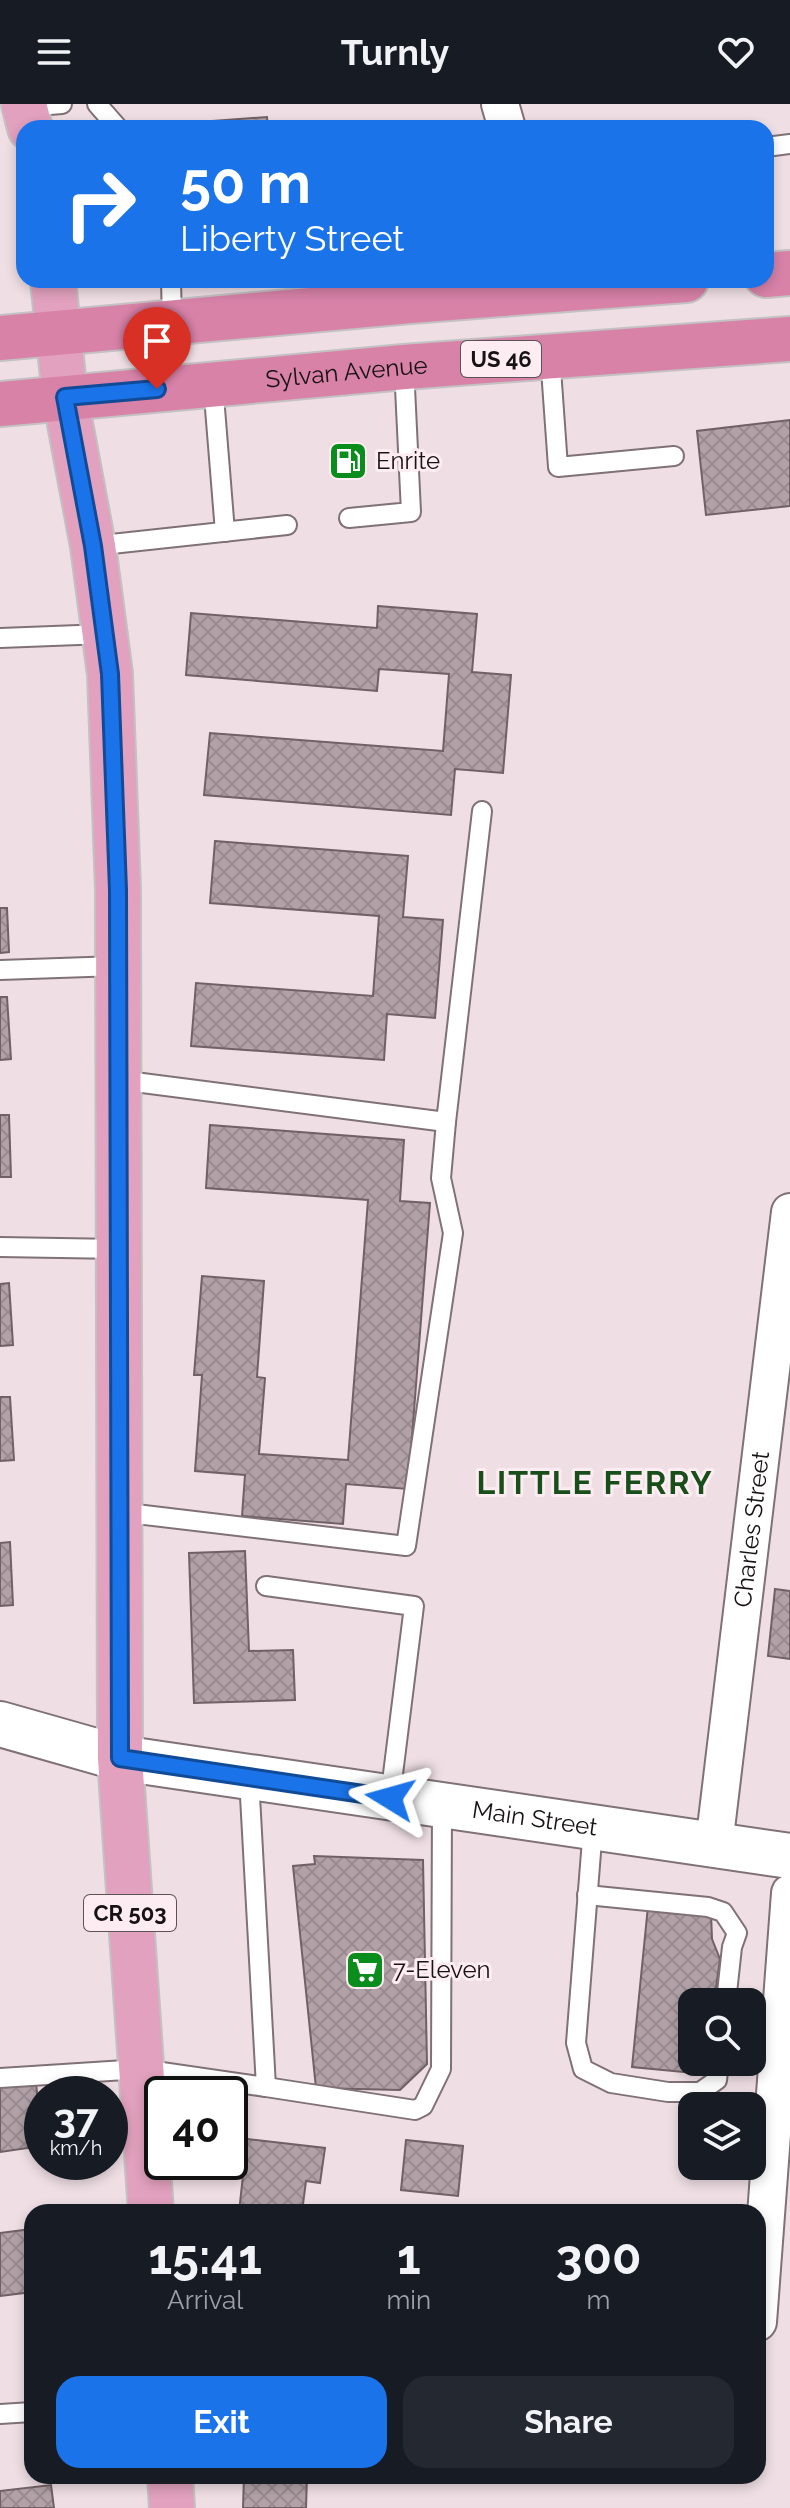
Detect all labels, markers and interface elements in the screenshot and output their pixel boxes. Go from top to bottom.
icon: menu [32,30,76,74]
icon: heart [714,30,758,74]
text: Turnly [341,31,449,73]
text: 50 m [180,150,311,216]
icon: right [48,152,152,256]
text: Liberty Street [180,217,404,259]
pin [123,307,191,389]
icon: arrive [135,319,179,363]
road number: US 46 [461,341,541,377]
street label: Sylvan Avenue [264,350,429,394]
fuel station icon: Enrite [327,440,369,482]
place label: Enrite [376,446,440,475]
street label: Charles Street [728,1450,775,1609]
district label: LITTLE FERRY [476,1464,714,1501]
position arrow [348,1756,432,1840]
street label: Main Street [471,1795,599,1842]
road number: CR 503 [84,1895,176,1931]
supermarket icon: 7-Eleven [344,1949,386,1991]
place label: 7-Eleven [393,1955,491,1984]
map controls [678,1988,766,2180]
button: search [678,1988,766,2076]
speed limit sign: 40 [144,2076,248,2180]
button: layers [678,2092,766,2180]
text: 37 [54,2094,98,2141]
text: km/h [50,2136,102,2160]
text: 15:41 [149,2229,262,2285]
text: 1 [397,2229,421,2285]
text: 300 [556,2229,641,2285]
text: Arrival [167,2285,243,2315]
text: min [386,2285,431,2315]
text: m [587,2285,611,2315]
button: Exit [56,2376,387,2468]
button: Share [403,2376,734,2468]

